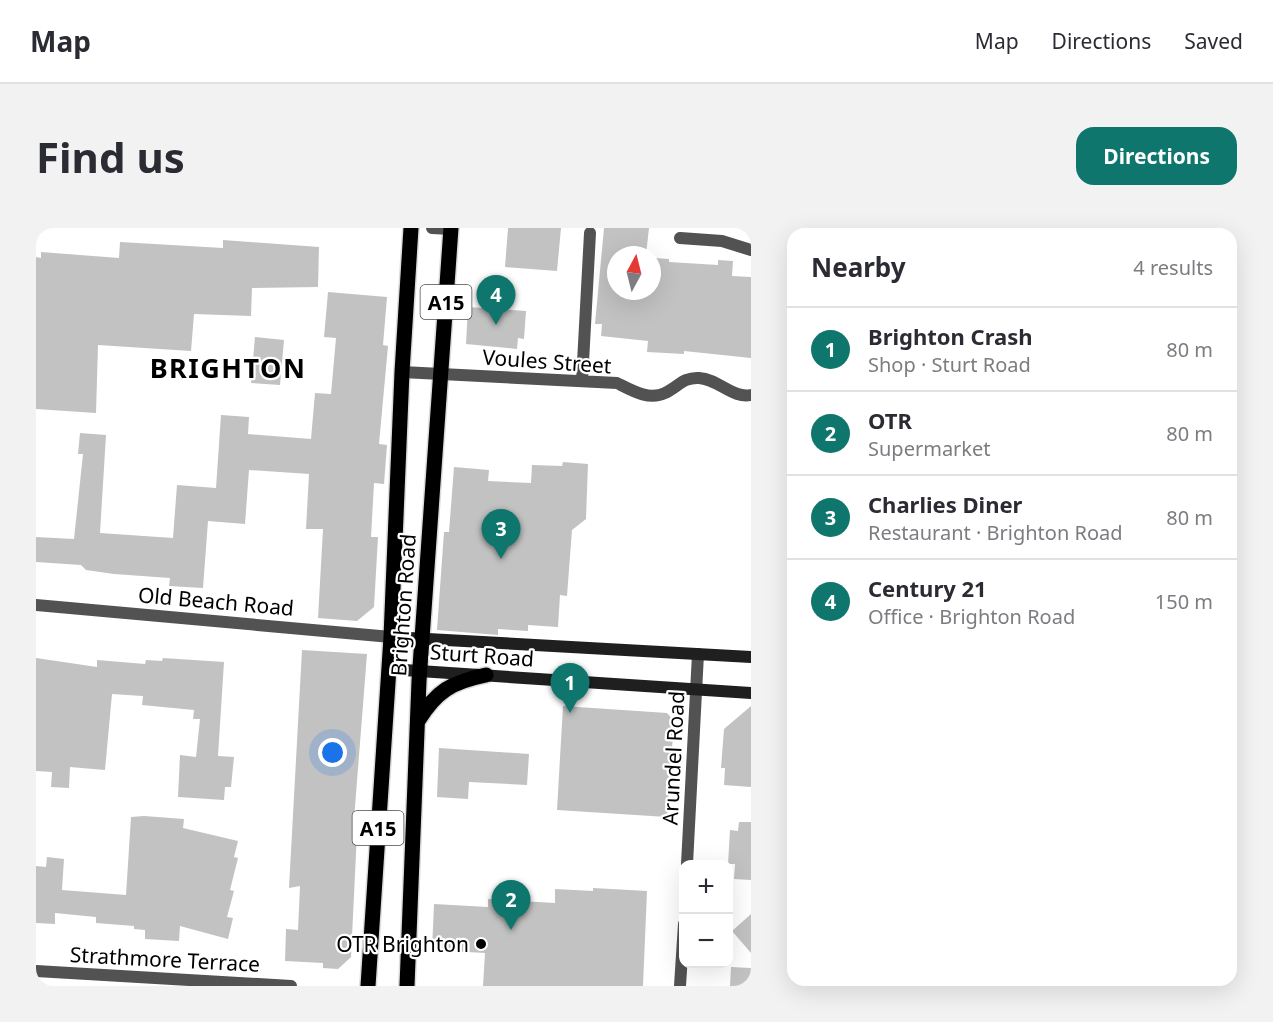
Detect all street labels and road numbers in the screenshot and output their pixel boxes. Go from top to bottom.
road number: A15 [420,285,472,319]
street label: Voules Street [482,343,613,380]
street label: Brighton Road [384,533,422,677]
street label: Old Beach Road [137,580,295,622]
street label: Sturt Road [429,637,535,673]
street label: Arundel Road [656,690,690,826]
road number: A15 [352,811,404,845]
street label: Strathmore Terrace [69,940,261,978]

